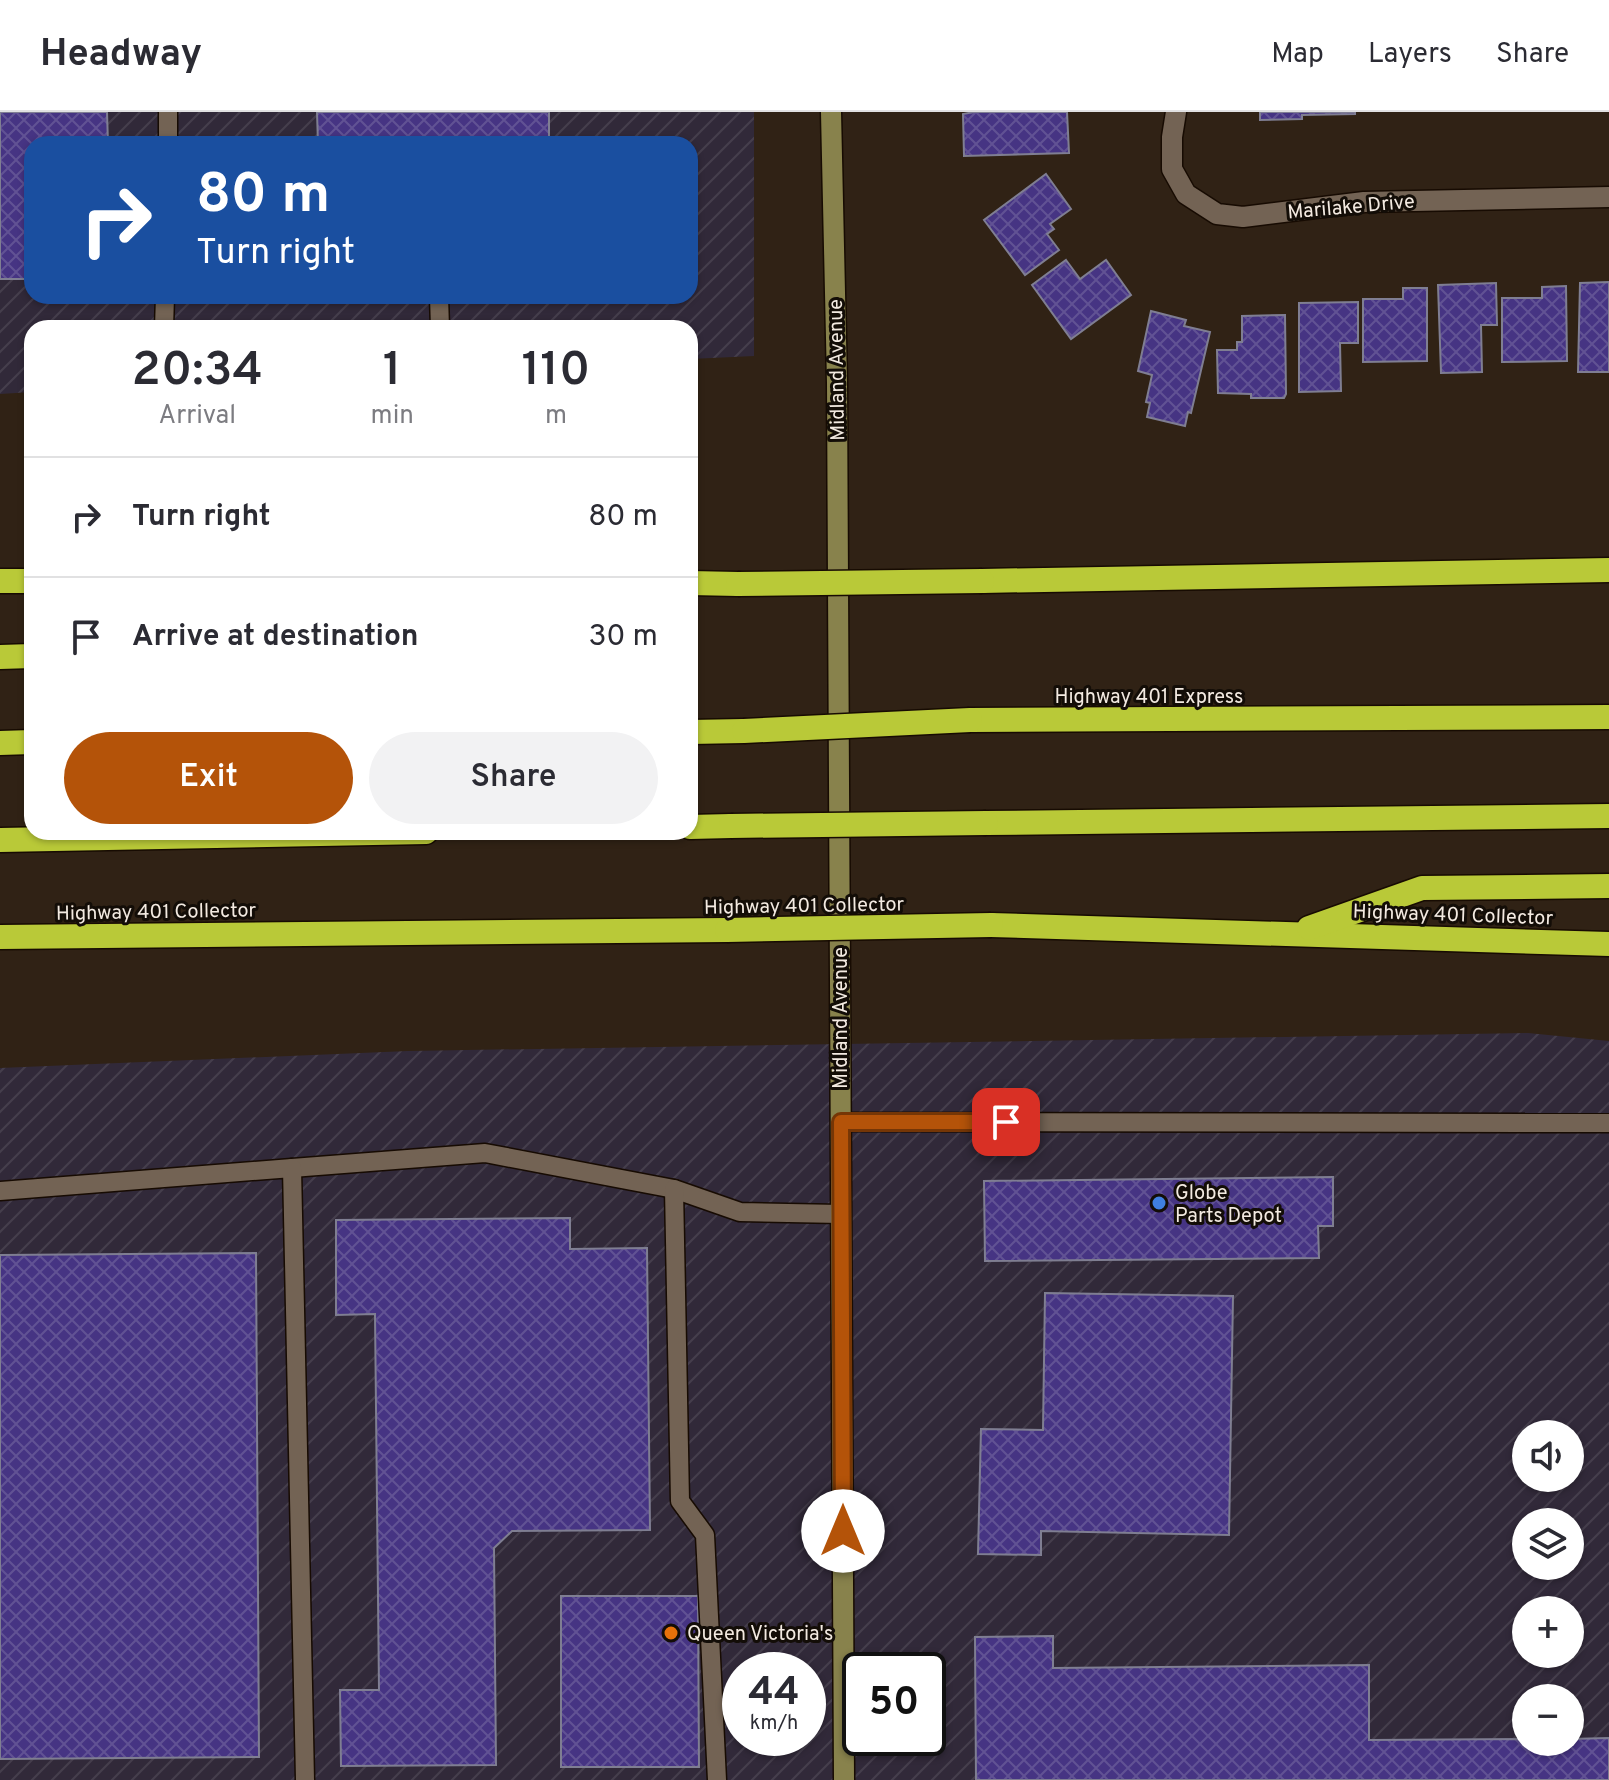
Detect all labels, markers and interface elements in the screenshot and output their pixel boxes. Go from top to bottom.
text: Headway [40,31,202,80]
text: Map [1271,37,1324,73]
text: Layers [1368,37,1452,73]
text: Share [1496,37,1569,73]
text: 80 m [196,162,330,232]
icon: right [64,168,168,272]
street label: Marilake Drive [1286,189,1416,227]
text: Turn right [196,231,355,277]
street label: Midland Avenue [824,299,852,441]
text: 20:34 [132,342,263,402]
text: 1 [383,342,402,402]
text: 110 [521,342,590,402]
text: Arrival [159,400,236,433]
text: min [371,400,414,433]
text: m [545,400,567,433]
icon: right [64,495,108,539]
text: Turn right [132,499,270,536]
text: 80 m [588,499,658,536]
icon: arrive [64,615,108,659]
text: Arrive at destination [132,619,418,656]
text: 30 m [589,619,658,656]
street label: Highway 401 Express [1055,685,1243,711]
button: Exit [64,732,353,824]
button: Share [369,732,658,824]
street label: Highway 401 Collector [704,892,905,922]
street label: Highway 401 Collector [56,898,257,928]
street label: Highway 401 Collector [1352,900,1554,932]
street label: Midland Avenue [829,947,855,1089]
pin [972,1088,1040,1156]
icon: arrive [984,1100,1028,1144]
place label: Globe Parts Depot [1175,1181,1282,1230]
marker: Globe Parts Depot [1150,1194,1168,1212]
map controls [1512,1420,1584,1756]
button: sound [1512,1420,1584,1492]
position arrow [801,1489,885,1573]
button: layers [1512,1508,1584,1580]
button: + [1512,1596,1584,1668]
place label: Queen Victoria's [687,1622,833,1648]
marker: Queen Victoria's [662,1624,680,1642]
speed limit sign: 50 [842,1652,946,1756]
text: 44 [748,1669,800,1719]
button: − [1512,1684,1584,1756]
text: km/h [750,1711,798,1737]

